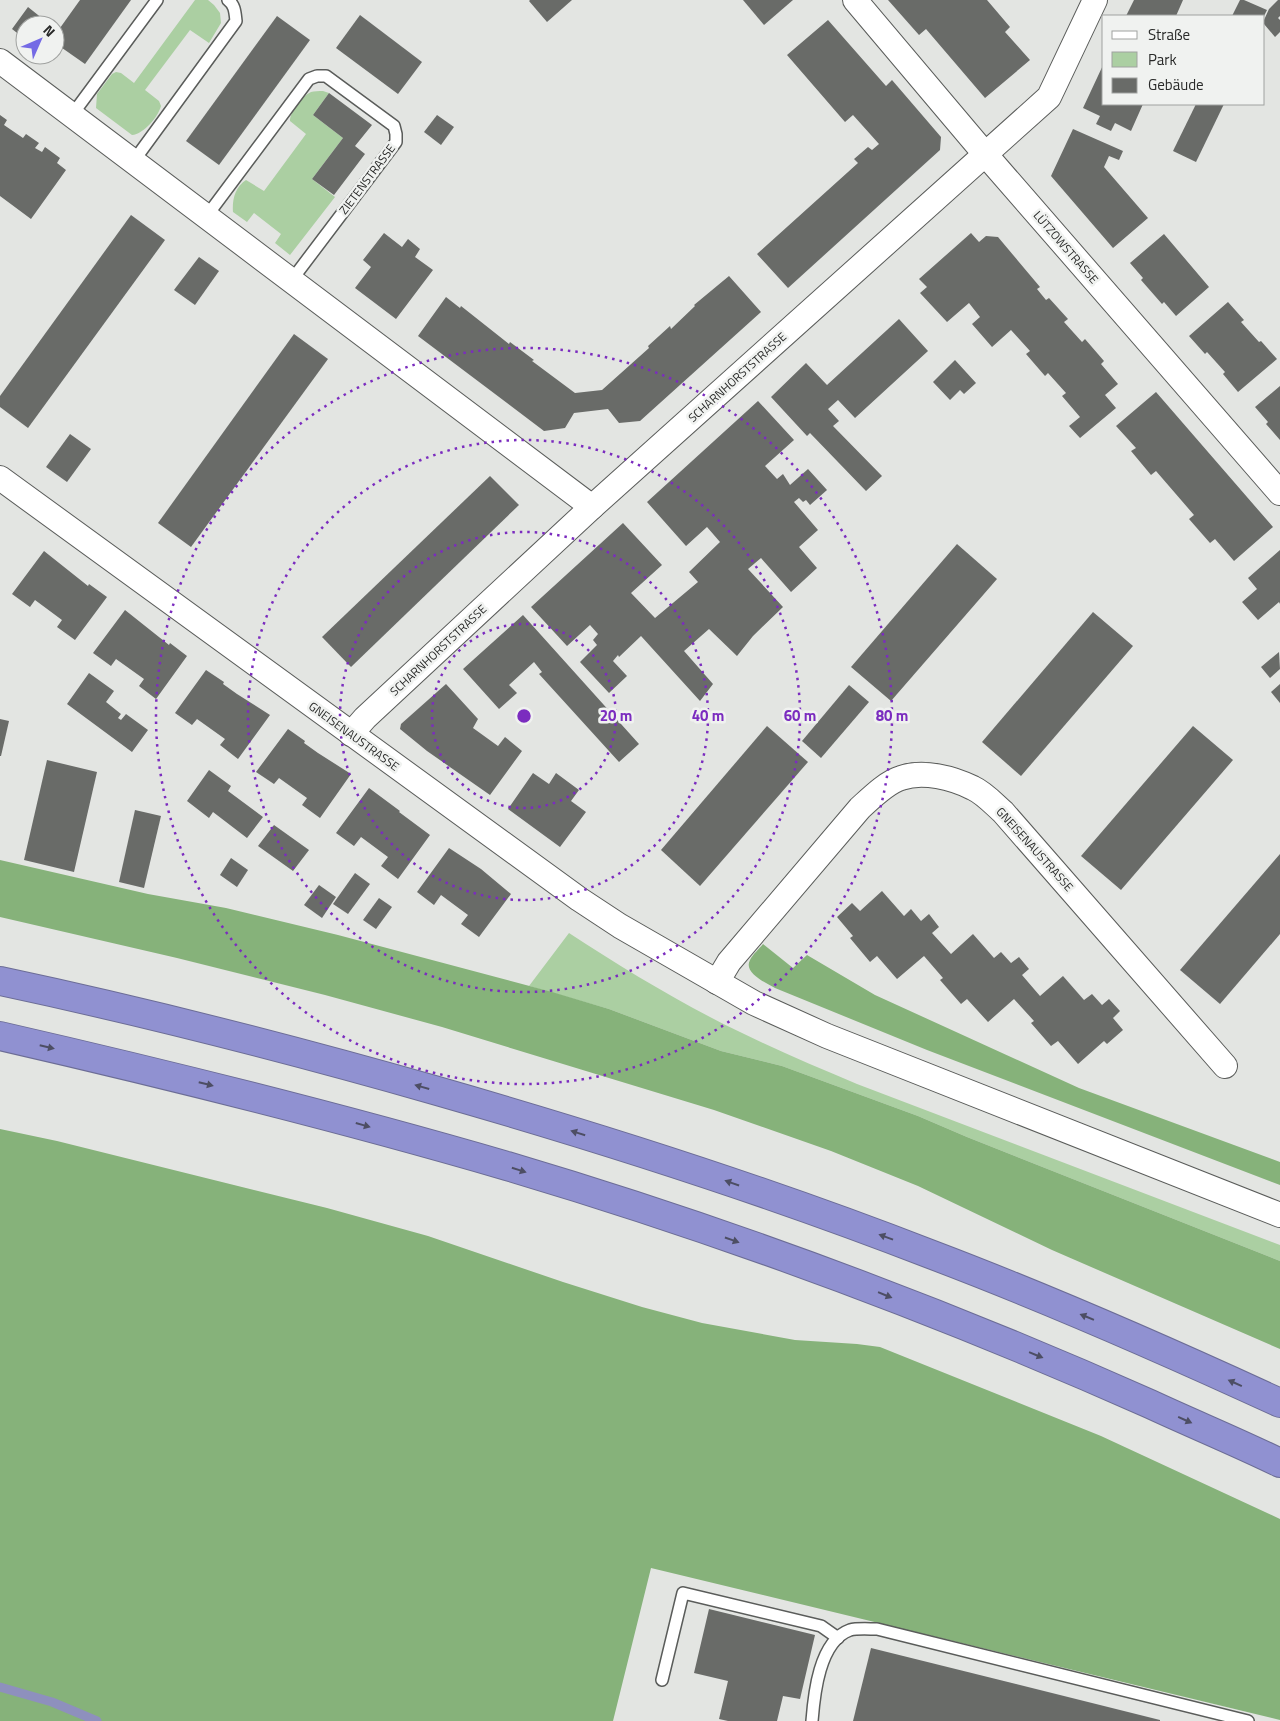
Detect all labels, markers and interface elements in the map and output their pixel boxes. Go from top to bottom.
north arrow [15,15,65,65]
legend [1102,15,1265,105]
text: N [39,20,60,41]
text: Straße [1148,23,1190,46]
text: Park [1148,48,1177,71]
text: Gebäude [1148,73,1204,96]
street label: ZIETENSTRASSE [334,139,400,218]
street label: LÜTZOWSTRASSE [1029,206,1103,288]
street label: SCHARNHORSTSTRASSE [684,327,791,427]
street label: SCHARNHORSTSTRASSE [385,600,491,700]
street label: GNEISENAUSTRASSE [305,697,404,776]
text: 20 m [600,704,632,727]
text: 40 m [692,704,724,727]
text: 60 m [784,704,816,727]
text: 80 m [876,704,908,727]
centre of rings [515,707,533,725]
street label: GNEISENAUSTRASSE [992,803,1078,896]
one-way arrow [40,1043,55,1051]
one-way arrow [198,1081,213,1089]
one-way arrow [415,1082,430,1090]
one-way arrow [355,1122,370,1130]
one-way arrow [570,1129,585,1137]
one-way arrow [512,1166,527,1174]
one-way arrow [725,1179,740,1186]
one-way arrow [878,1233,893,1240]
one-way arrow [725,1236,740,1244]
one-way arrow [878,1291,892,1299]
one-way arrow [1080,1313,1094,1321]
one-way arrow [1029,1351,1043,1359]
one-way arrow [1228,1378,1242,1386]
one-way arrow [1178,1416,1192,1424]

